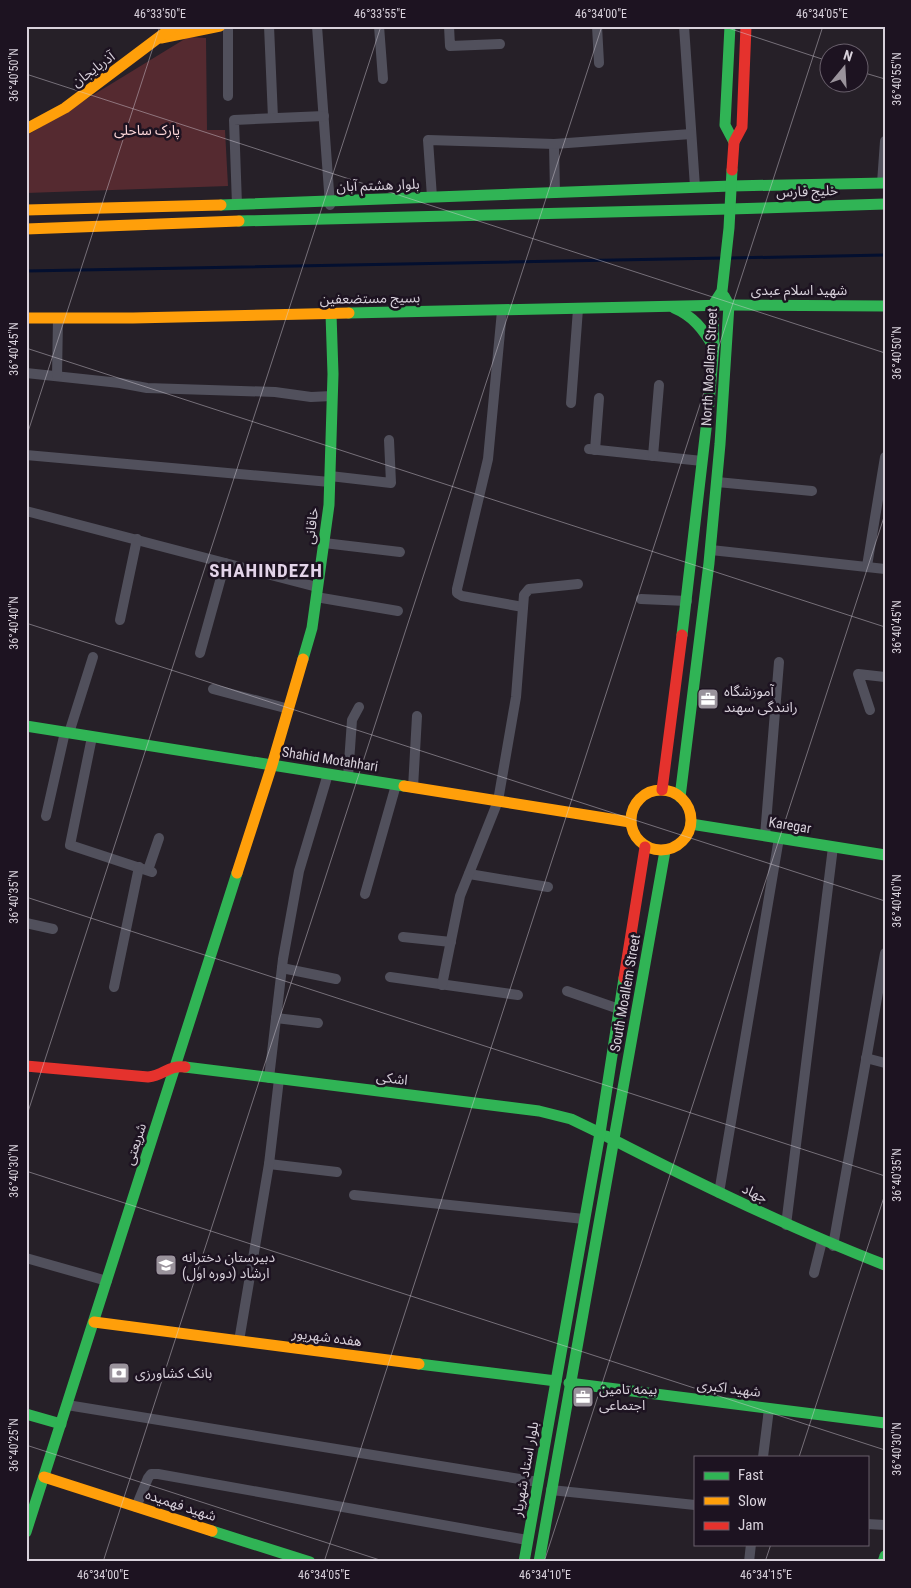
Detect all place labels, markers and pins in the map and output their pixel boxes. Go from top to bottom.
place label: آموزشگاه رانندگی سهند [724,683,798,716]
office icon: آموزشگاه رانندگی سهند [696,687,720,711]
place label: دبیرستان دخترانه ارشاد (دوره اول) [182,1249,275,1282]
school or university icon: دبیرستان دخترانه ارشاد (دوره اول) [154,1253,178,1277]
bank icon: بانک کشاورزی [107,1361,131,1385]
place label: بانک کشاورزی [135,1365,213,1382]
place label: بیمه تامین اجتماعی [599,1381,657,1414]
office icon: بیمه تامین اجتماعی [571,1385,595,1409]

